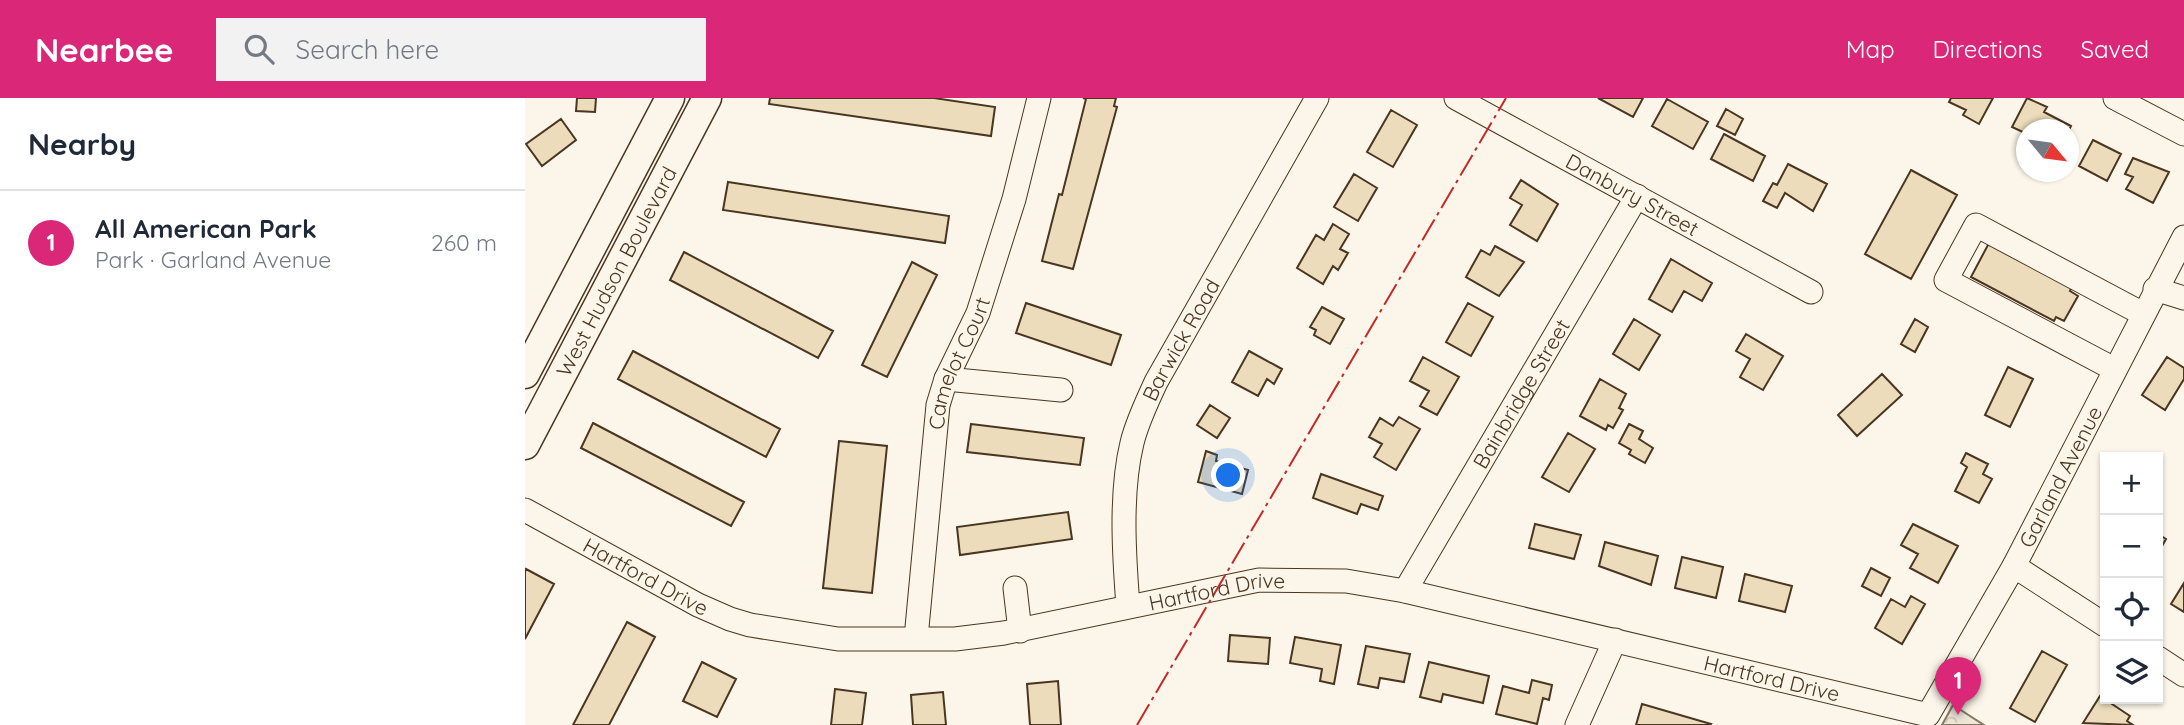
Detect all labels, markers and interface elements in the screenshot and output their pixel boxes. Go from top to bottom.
search box [216,18,706,81]
text: Nearbee [35,29,174,70]
icon: search [240,30,278,68]
text: Search here [296,33,439,66]
text: Map [1846,34,1895,64]
text: Directions [1933,34,2043,64]
text: Saved [2081,34,2149,64]
north arrow [2016,119,2079,182]
text: Nearby [28,125,136,163]
street label: Danbury Street [1561,148,1703,241]
street label: West Hudson Boulevard [550,162,682,381]
text: All American Park [95,212,317,245]
text: 1 [47,228,55,257]
text: 260 m [431,228,497,257]
text: Park · Garland Avenue [95,245,331,274]
street label: Barwick Road [1136,274,1225,405]
street label: Camelot Court [923,294,995,431]
street label: Bainbridge Street [1467,314,1575,473]
street label: Garland Avenue [2013,402,2107,552]
map controls [2100,452,2163,704]
button: + [2100,452,2163,515]
your location [1211,458,1245,492]
button: − [2100,515,2163,578]
street label: Hartford Drive [579,532,712,621]
street label: Hartford Drive [1146,567,1285,616]
button: locate [2100,578,2163,641]
button: layers [2100,641,2163,704]
street label: Hartford Drive [1701,649,1842,707]
pin: 1 [1935,657,1981,715]

